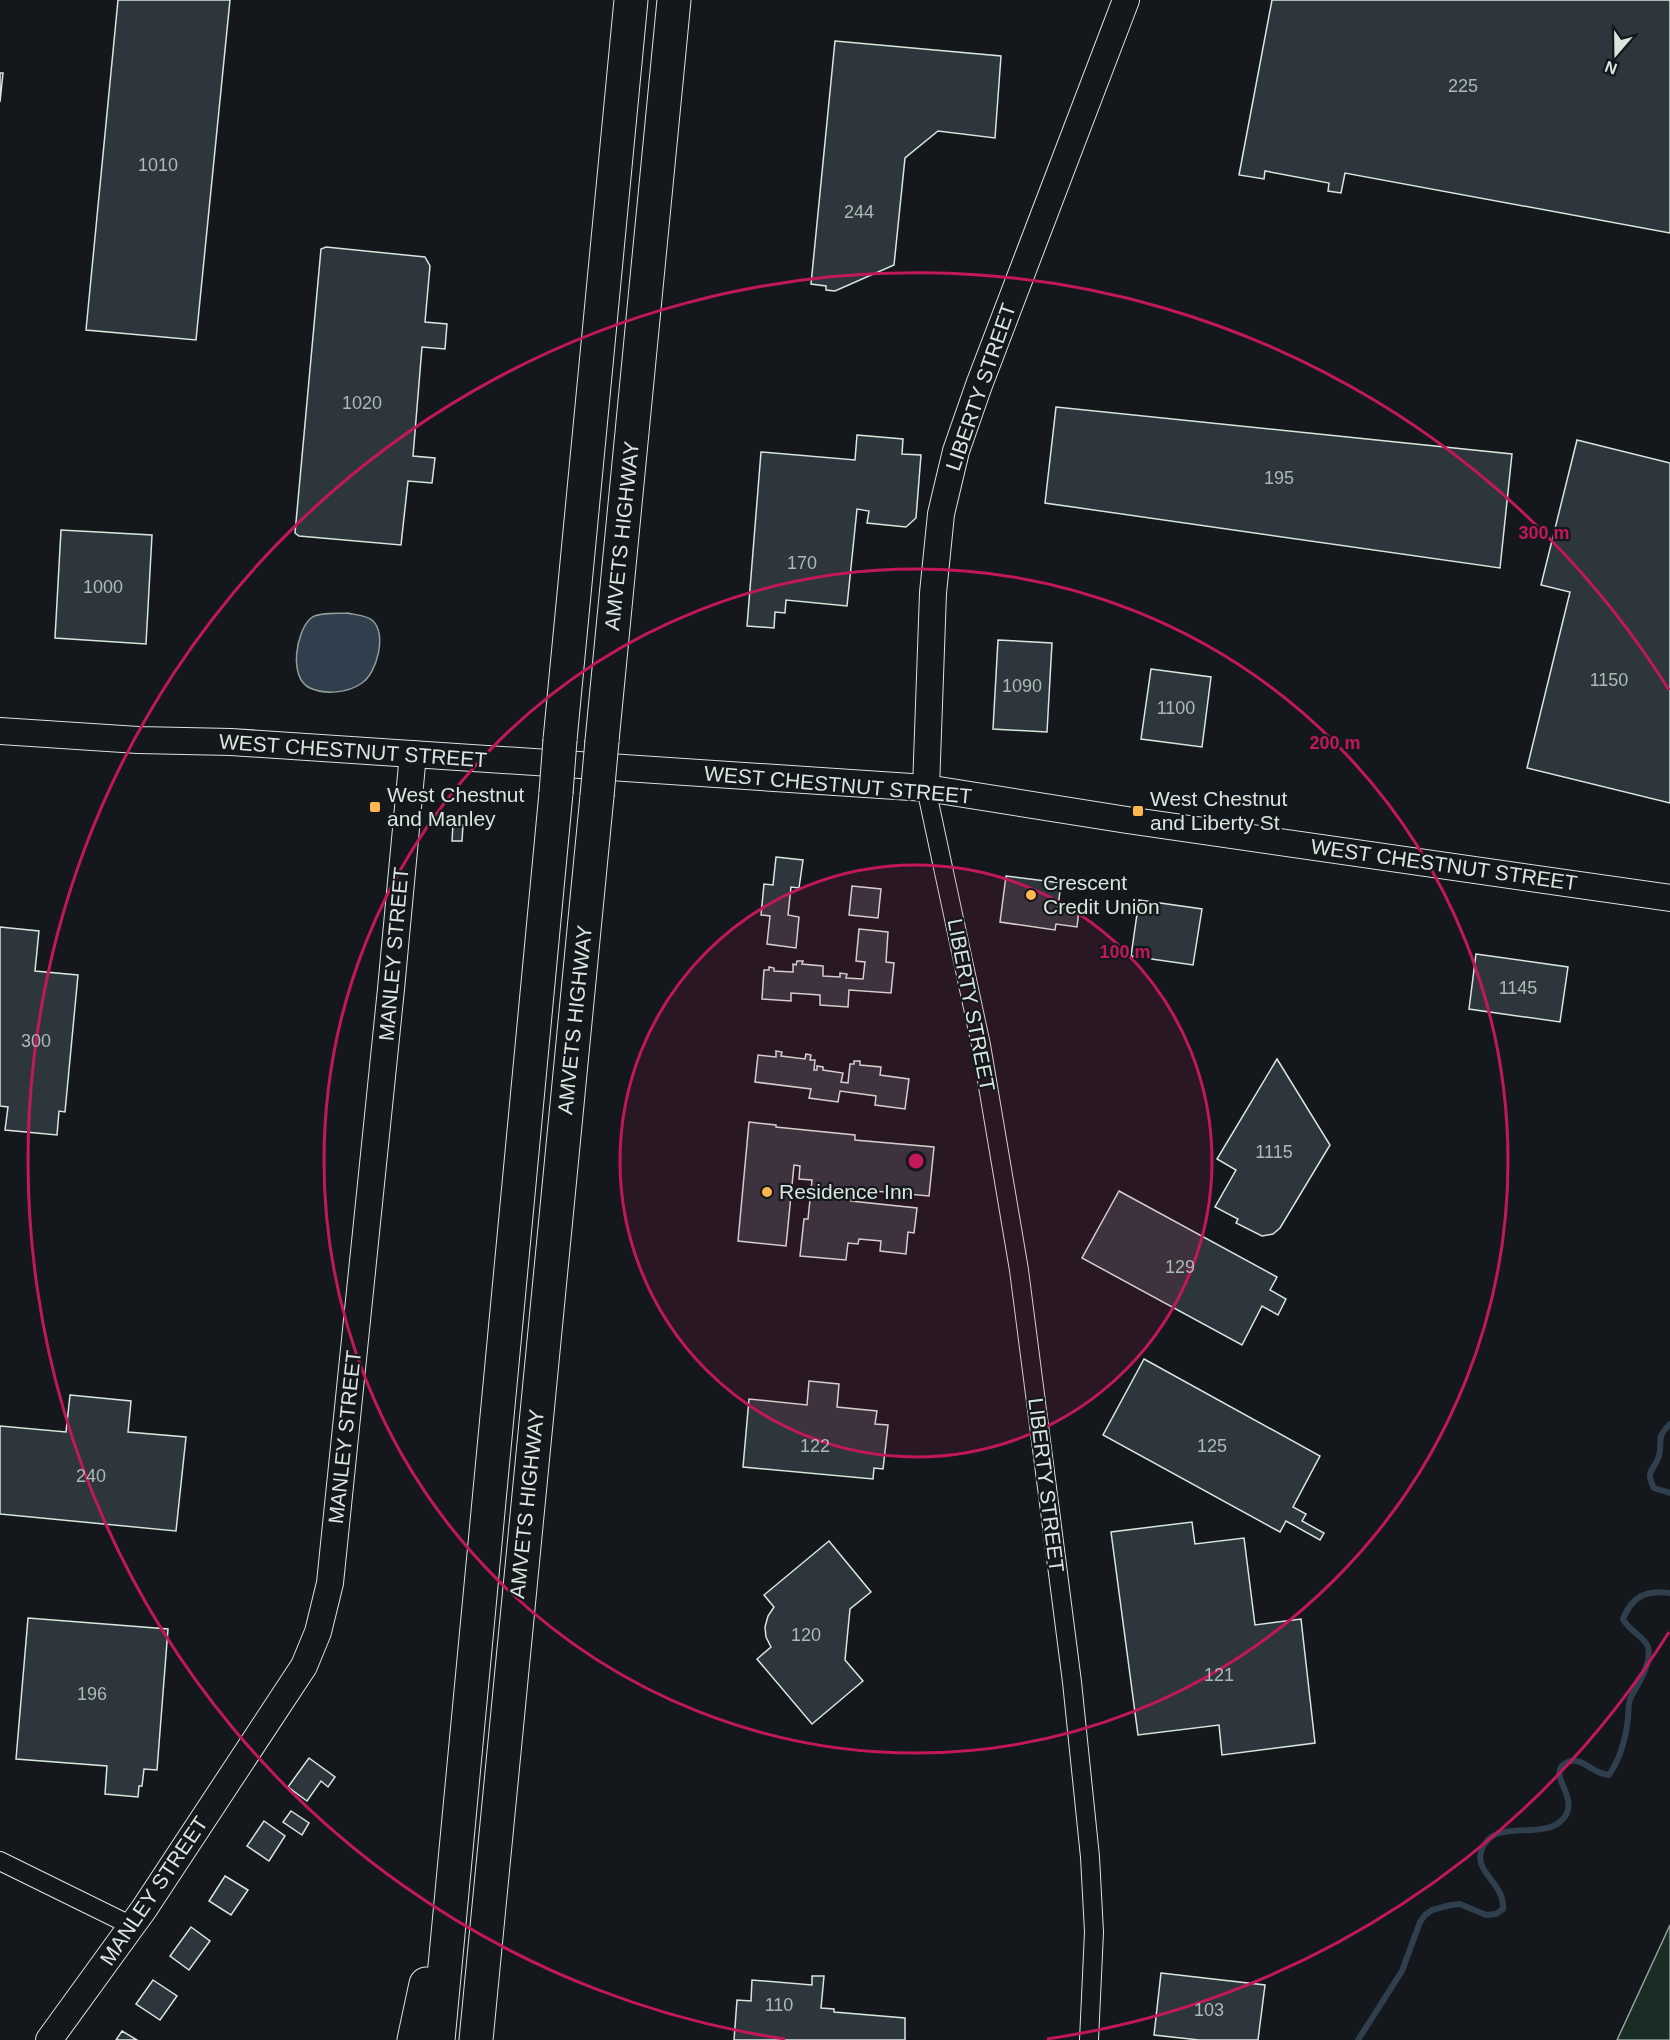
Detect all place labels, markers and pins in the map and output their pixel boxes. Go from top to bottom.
place label: West Chestnut and Manley [387,783,525,830]
place label: West Chestnut and Liberty St [1150,787,1288,834]
marker: West Chestnut and Manley [368,800,382,814]
marker: West Chestnut and Liberty St [1131,804,1145,818]
place label: Crescent Credit Union [1043,871,1160,918]
marker: Crescent Credit Union [1024,888,1038,902]
centre of rings [906,1151,926,1171]
place label: Residence Inn [779,1180,913,1203]
marker: Residence Inn [760,1185,774,1199]

